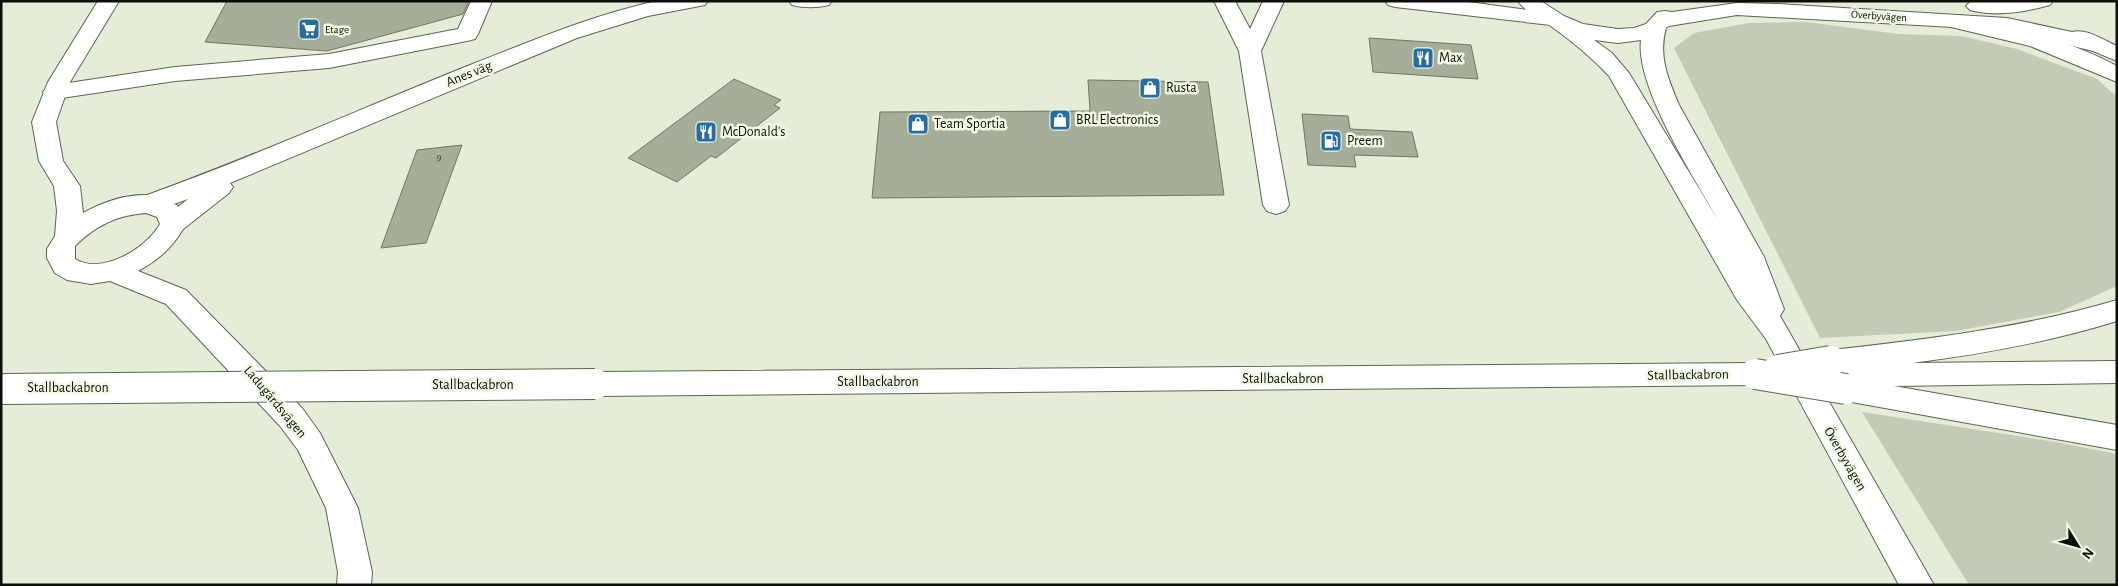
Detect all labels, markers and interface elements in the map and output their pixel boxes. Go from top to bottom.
street label: Överbyvägen [1851,9,1907,23]
supermarket icon: Etage [297,17,321,41]
place label: Etage [325,24,349,35]
restaurant icon: Max [1411,46,1435,70]
place label: Max [1439,51,1462,65]
street label: Anes väg [444,58,494,90]
shop icon: Rusta [1138,76,1162,100]
place label: Rusta [1166,81,1197,95]
shop icon: BRL Electronics [1048,108,1072,132]
shop icon: Team Sportia [906,112,930,136]
place label: BRL Electronics [1076,113,1158,127]
place label: Team Sportia [934,117,1006,131]
restaurant icon: McDonald's [694,120,718,144]
place label: McDonald's [722,125,785,139]
fuel station icon: Preem [1319,129,1343,153]
place label: Preem [1347,134,1383,148]
house number: 9 [436,151,442,162]
street label: Ladugårdsvägen [241,363,309,441]
street label: Stallbackabron [1647,367,1729,383]
street label: Stallbackabron [1242,372,1324,386]
street label: Stallbackabron [837,375,919,389]
street label: Stallbackabron [432,378,514,392]
street label: Stallbackabron [27,381,109,395]
street label: Överbyvägen [1821,423,1871,493]
north arrow [2053,521,2103,571]
text: N [2079,545,2096,561]

